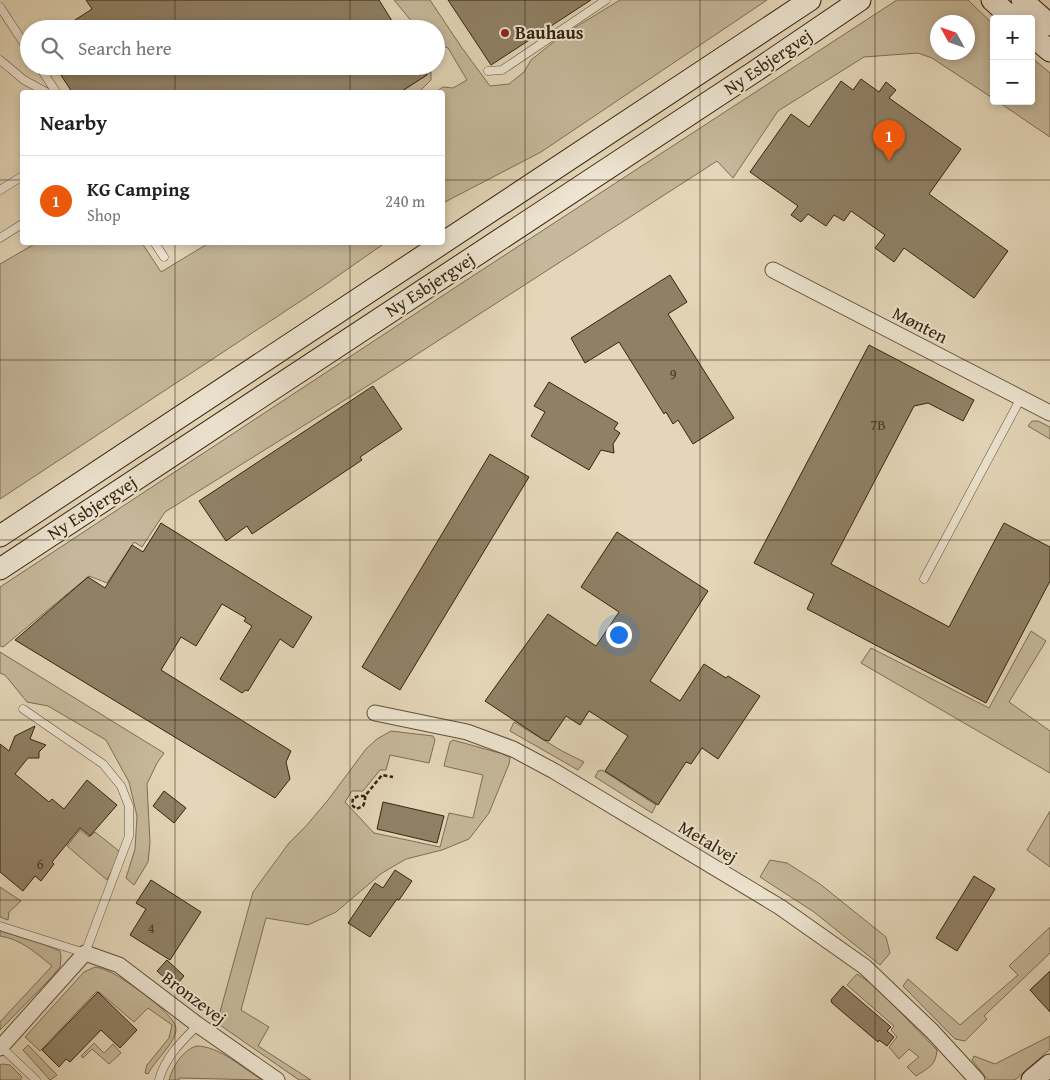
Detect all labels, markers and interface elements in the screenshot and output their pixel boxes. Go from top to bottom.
north arrow [930,15,975,60]
map controls [990,15,1035,105]
button: + [990,15,1035,60]
place label: Bauhaus [515,19,584,46]
search box [20,20,445,75]
street label: Ny Esbjergvej [718,22,817,101]
marker: Bauhaus [499,27,511,39]
icon: search [38,34,66,62]
text: Search here [78,34,172,62]
button: − [990,60,1035,105]
text: Nearby [40,107,107,138]
pin: 1 [873,120,905,161]
text: KG Camping [87,175,189,203]
text: 1 [52,189,60,213]
text: 240 m [385,189,425,213]
text: Shop [87,203,121,227]
street label: Ny Esbjergvej [380,246,480,324]
street label: Mønten [888,299,953,350]
house number: 9 [669,363,677,384]
house number: 7B [870,414,886,435]
street label: Ny Esbjergvej [42,469,142,547]
your location [606,622,632,648]
street label: Metalvej [673,813,743,870]
house number: 6 [36,853,44,874]
house number: 4 [147,917,155,938]
street label: Bronzevej [156,964,232,1031]

